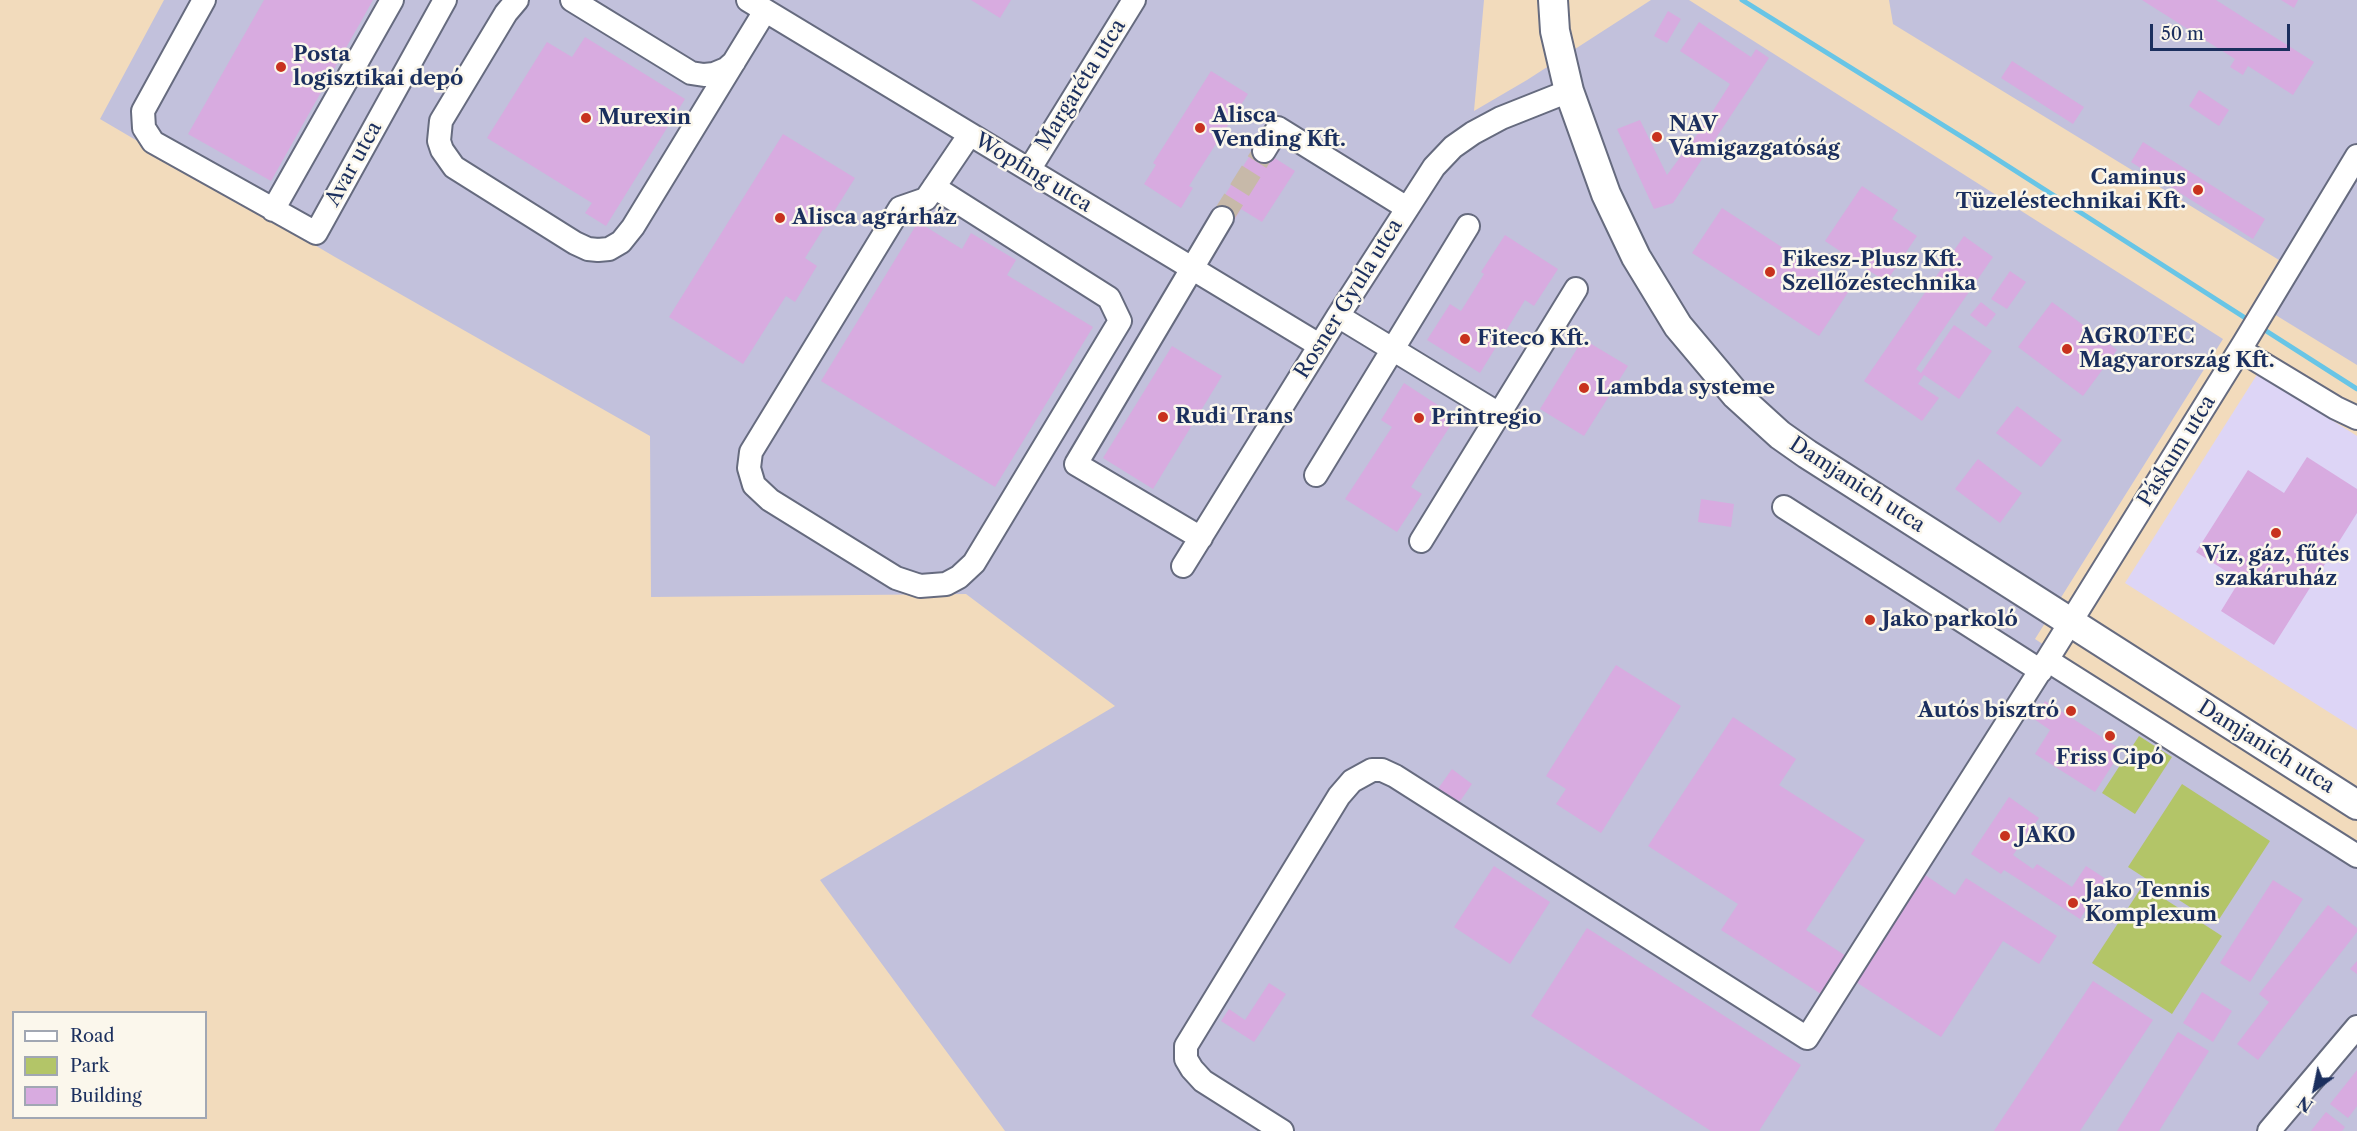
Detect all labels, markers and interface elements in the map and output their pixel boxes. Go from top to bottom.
scale bar [2153,12,2292,50]
street label: Margaréta utca [1031,15,1131,155]
text: 50 m [2161,23,2204,45]
place label: Posta logisztikai depó [293,42,463,92]
marker: Posta logisztikai depó [274,60,288,74]
place label: Alisca Vending Kft. [1212,103,1346,153]
place label: Murexin [598,105,691,131]
marker: Murexin [579,111,593,125]
place label: NAV Vámigazgatóság [1669,112,1840,162]
street label: Avar utca [320,117,388,211]
marker: Alisca Vending Kft. [1193,121,1207,135]
street label: Wopfing utca [970,128,1096,218]
marker: NAV Vámigazgatóság [1650,130,1664,144]
place label: Caminus Tüzeléstechnikai Kft. [1956,165,2186,215]
marker: Caminus Tüzeléstechnikai Kft. [2191,183,2205,197]
place label: Alisca agrárház [792,205,957,231]
marker: Alisca agrárház [773,211,787,225]
street label: Rosner Gyula utca [1290,215,1408,383]
place label: Fikesz-Plusz Kft. Szellőzéstechnika [1782,247,1976,297]
marker: Fikesz-Plusz Kft. Szellőzéstechnika [1763,265,1777,279]
place label: AGROTEC Magyarország Kft. [2079,324,2275,374]
place label: Fiteco Kft. [1477,326,1589,352]
marker: Fiteco Kft. [1458,332,1472,346]
marker: AGROTEC Magyarország Kft. [2060,342,2074,356]
place label: Lambda systeme [1596,375,1775,401]
marker: Lambda systeme [1577,381,1591,395]
street label: Páskum utca [2133,391,2221,511]
place label: Rudi Trans [1175,404,1293,430]
place label: Printregio [1431,405,1541,431]
marker: Rudi Trans [1156,410,1170,424]
marker: Printregio [1412,411,1426,425]
street label: Damjanich utca [1785,432,1929,538]
marker: Víz, gáz, fűtés szakáruház [2269,526,2283,540]
place label: Víz, gáz, fűtés szakáruház [2203,542,2349,592]
place label: Jako parkoló [1882,607,2018,633]
marker: Jako parkoló [1863,613,1877,627]
street label: Damjanich utca [2193,695,2339,799]
place label: Autós bisztró [1918,698,2059,724]
marker: Autós bisztró [2064,704,2078,718]
marker: Friss Cipó [2103,729,2117,743]
place label: Friss Cipó [2056,745,2164,771]
place label: JAKO [2017,823,2075,849]
marker: JAKO [1998,829,2012,843]
place label: Jako Tennis Komplexum [2085,878,2217,928]
marker: Jako Tennis Komplexum [2066,896,2080,910]
legend [12,1011,207,1119]
text: Road [70,1025,115,1047]
text: Park [70,1055,109,1077]
north arrow [2285,1059,2345,1119]
text: Building [70,1085,142,1107]
text: N [2294,1092,2316,1116]

